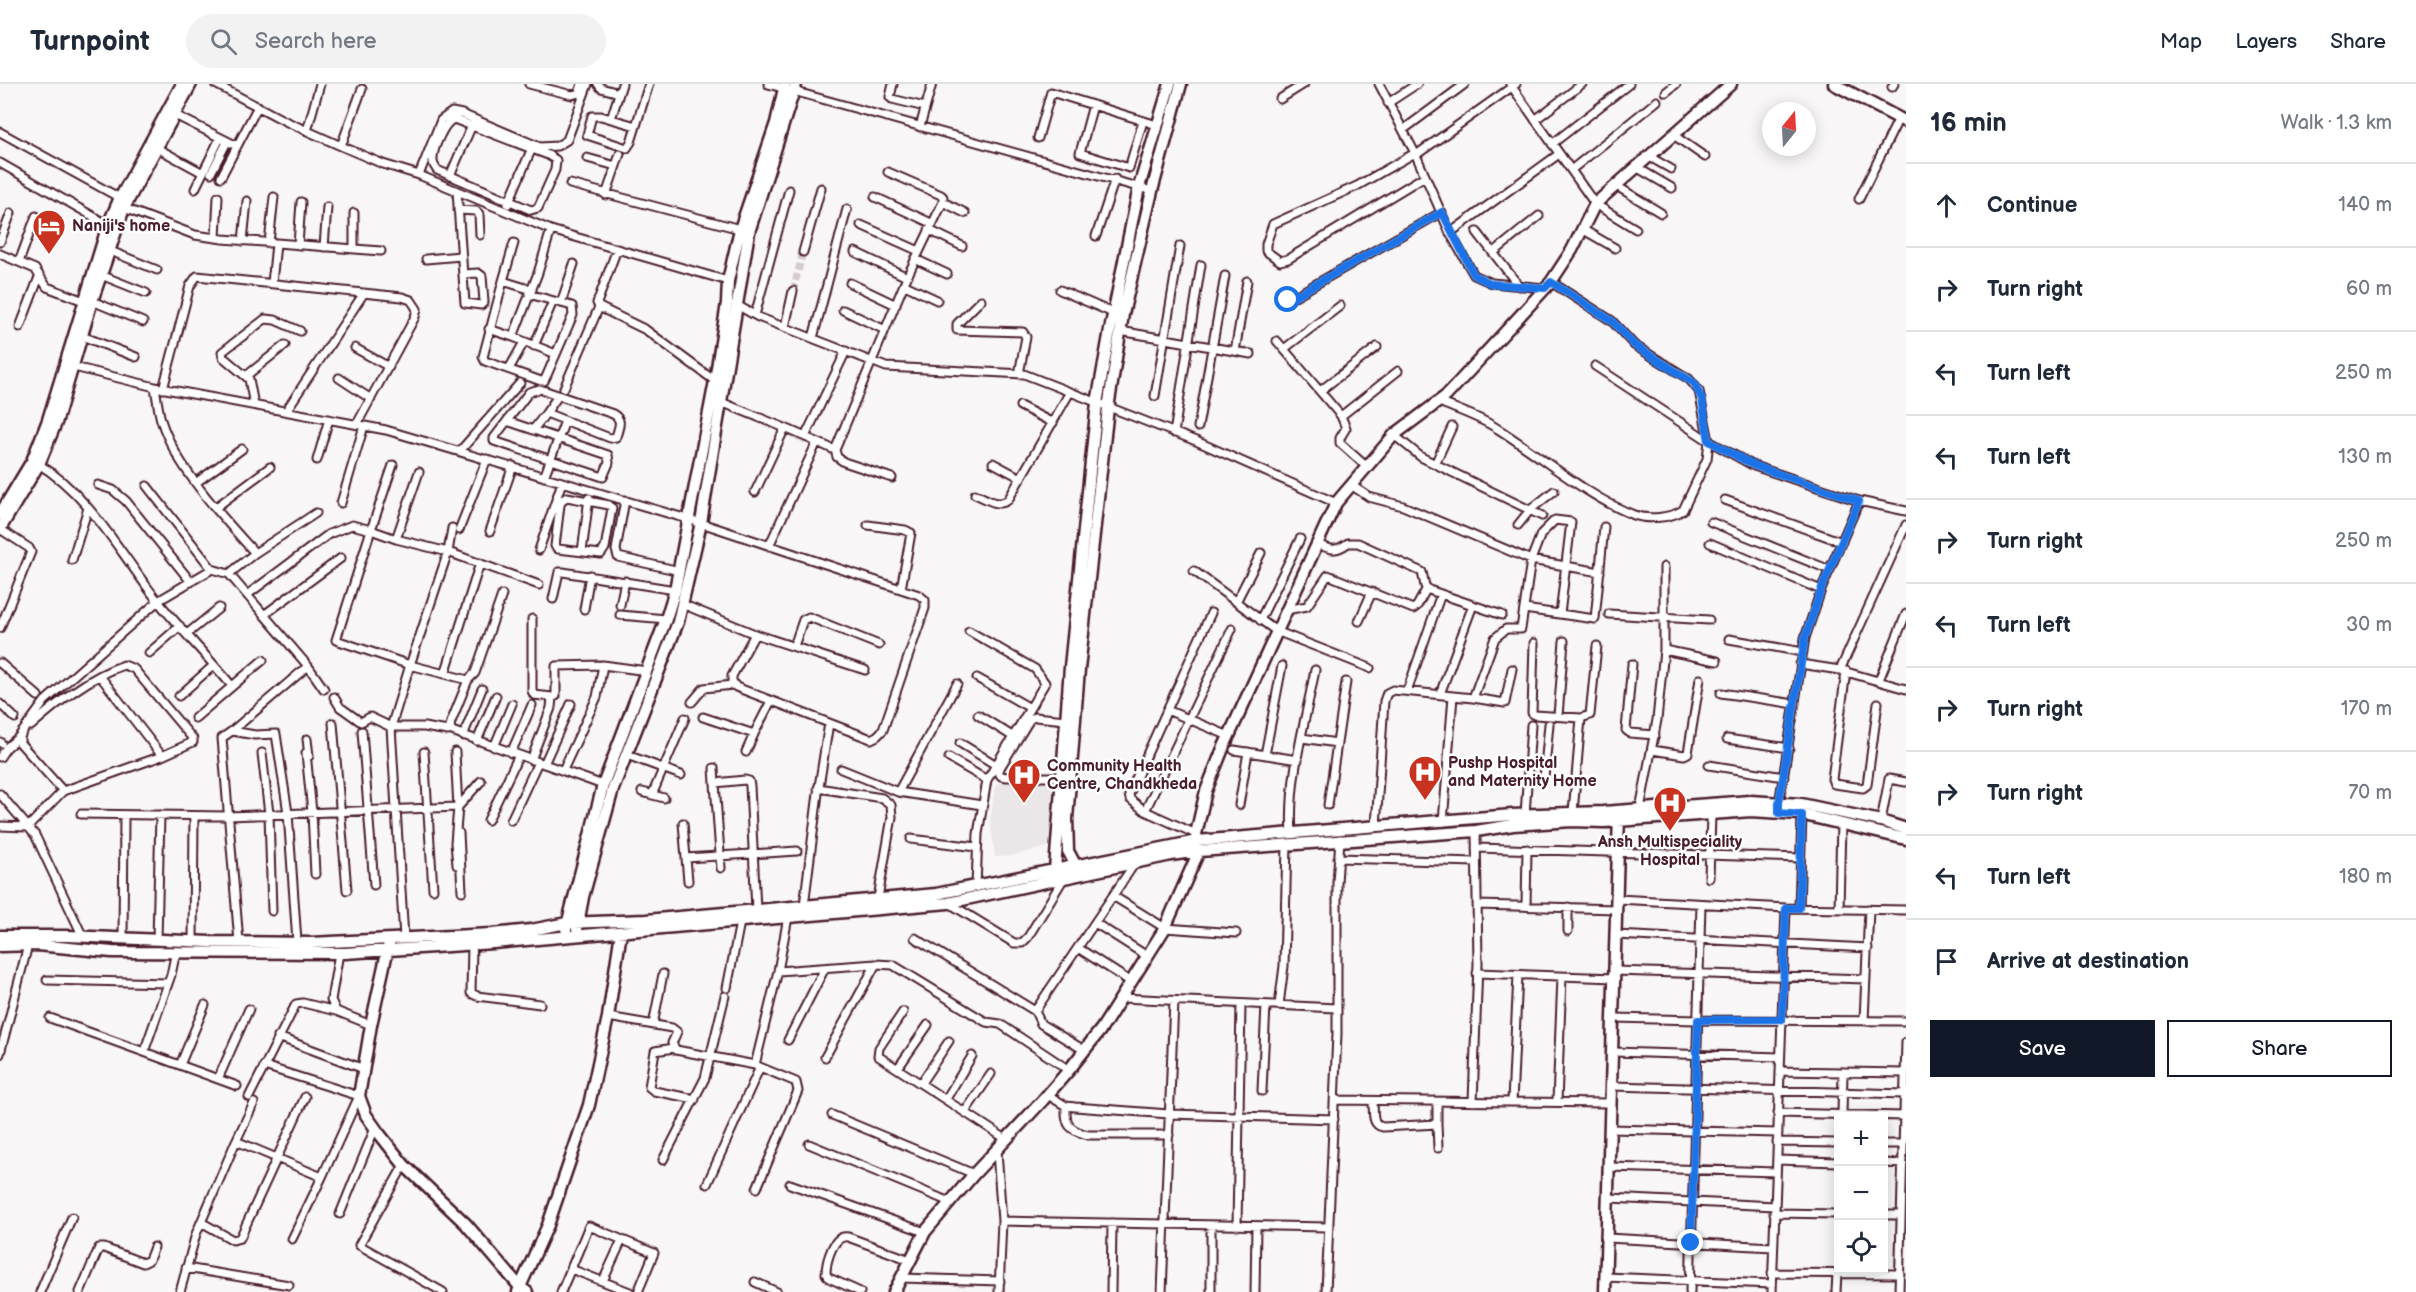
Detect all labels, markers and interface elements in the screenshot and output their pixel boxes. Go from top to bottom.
search box [186,14,606,68]
text: Turnpoint [30,25,150,58]
icon: search [207,25,240,58]
text: Search here [255,28,377,55]
text: Map [2160,29,2202,54]
text: Layers [2235,29,2297,54]
text: Share [2330,29,2386,54]
north arrow [1762,102,1816,156]
text: 16 min [1930,108,2007,139]
text: Walk · 1.3 km [2281,111,2392,135]
icon: ahead [1930,189,1963,222]
text: Continue [1987,192,2077,219]
text: 140 m [2338,193,2392,217]
hotel icon: Naniji's home [31,208,67,255]
place label: Naniji's home [72,217,170,236]
icon: right [1930,273,1963,306]
text: Turn right [1987,276,2083,303]
text: 60 m [2346,277,2392,301]
route start [1274,286,1300,312]
icon: left [1930,357,1963,390]
text: Turn left [1987,360,2071,387]
text: 250 m [2335,361,2392,385]
icon: left [1930,441,1963,474]
text: Turn left [1987,444,2071,471]
text: 130 m [2338,445,2392,469]
icon: right [1930,525,1963,558]
text: Turn right [1987,528,2083,555]
text: 250 m [2335,529,2392,553]
icon: left [1930,609,1963,642]
text: Turn left [1987,612,2071,639]
text: 30 m [2346,613,2392,637]
icon: right [1930,693,1963,726]
text: Turn right [1987,696,2083,723]
text: 170 m [2341,697,2392,721]
hospital icon: Pushp Hospital and Maternity Home [1407,754,1443,801]
place label: Pushp Hospital and Maternity Home [1448,754,1597,791]
hospital icon: Community Health Centre, Chandkheda [1006,757,1042,804]
place label: Community Health Centre, Chandkheda [1047,757,1197,794]
icon: right [1930,777,1963,810]
text: Turn right [1987,780,2083,807]
text: 70 m [2348,781,2392,805]
hospital icon: Ansh Multispeciality Hospital [1652,785,1688,832]
place label: Ansh Multispeciality Hospital [1597,833,1743,870]
icon: left [1930,861,1963,894]
text: Turn left [1987,864,2071,891]
text: 180 m [2339,865,2392,889]
icon: arrive [1930,945,1963,978]
text: Arrive at destination [1987,948,2189,975]
button: Save [1930,1020,2155,1077]
button: Share [2167,1020,2392,1077]
map controls [1834,1112,1888,1274]
button: + [1834,1112,1888,1166]
button: − [1834,1166,1888,1220]
button: locate [1834,1220,1888,1274]
route end [1677,1229,1703,1255]

